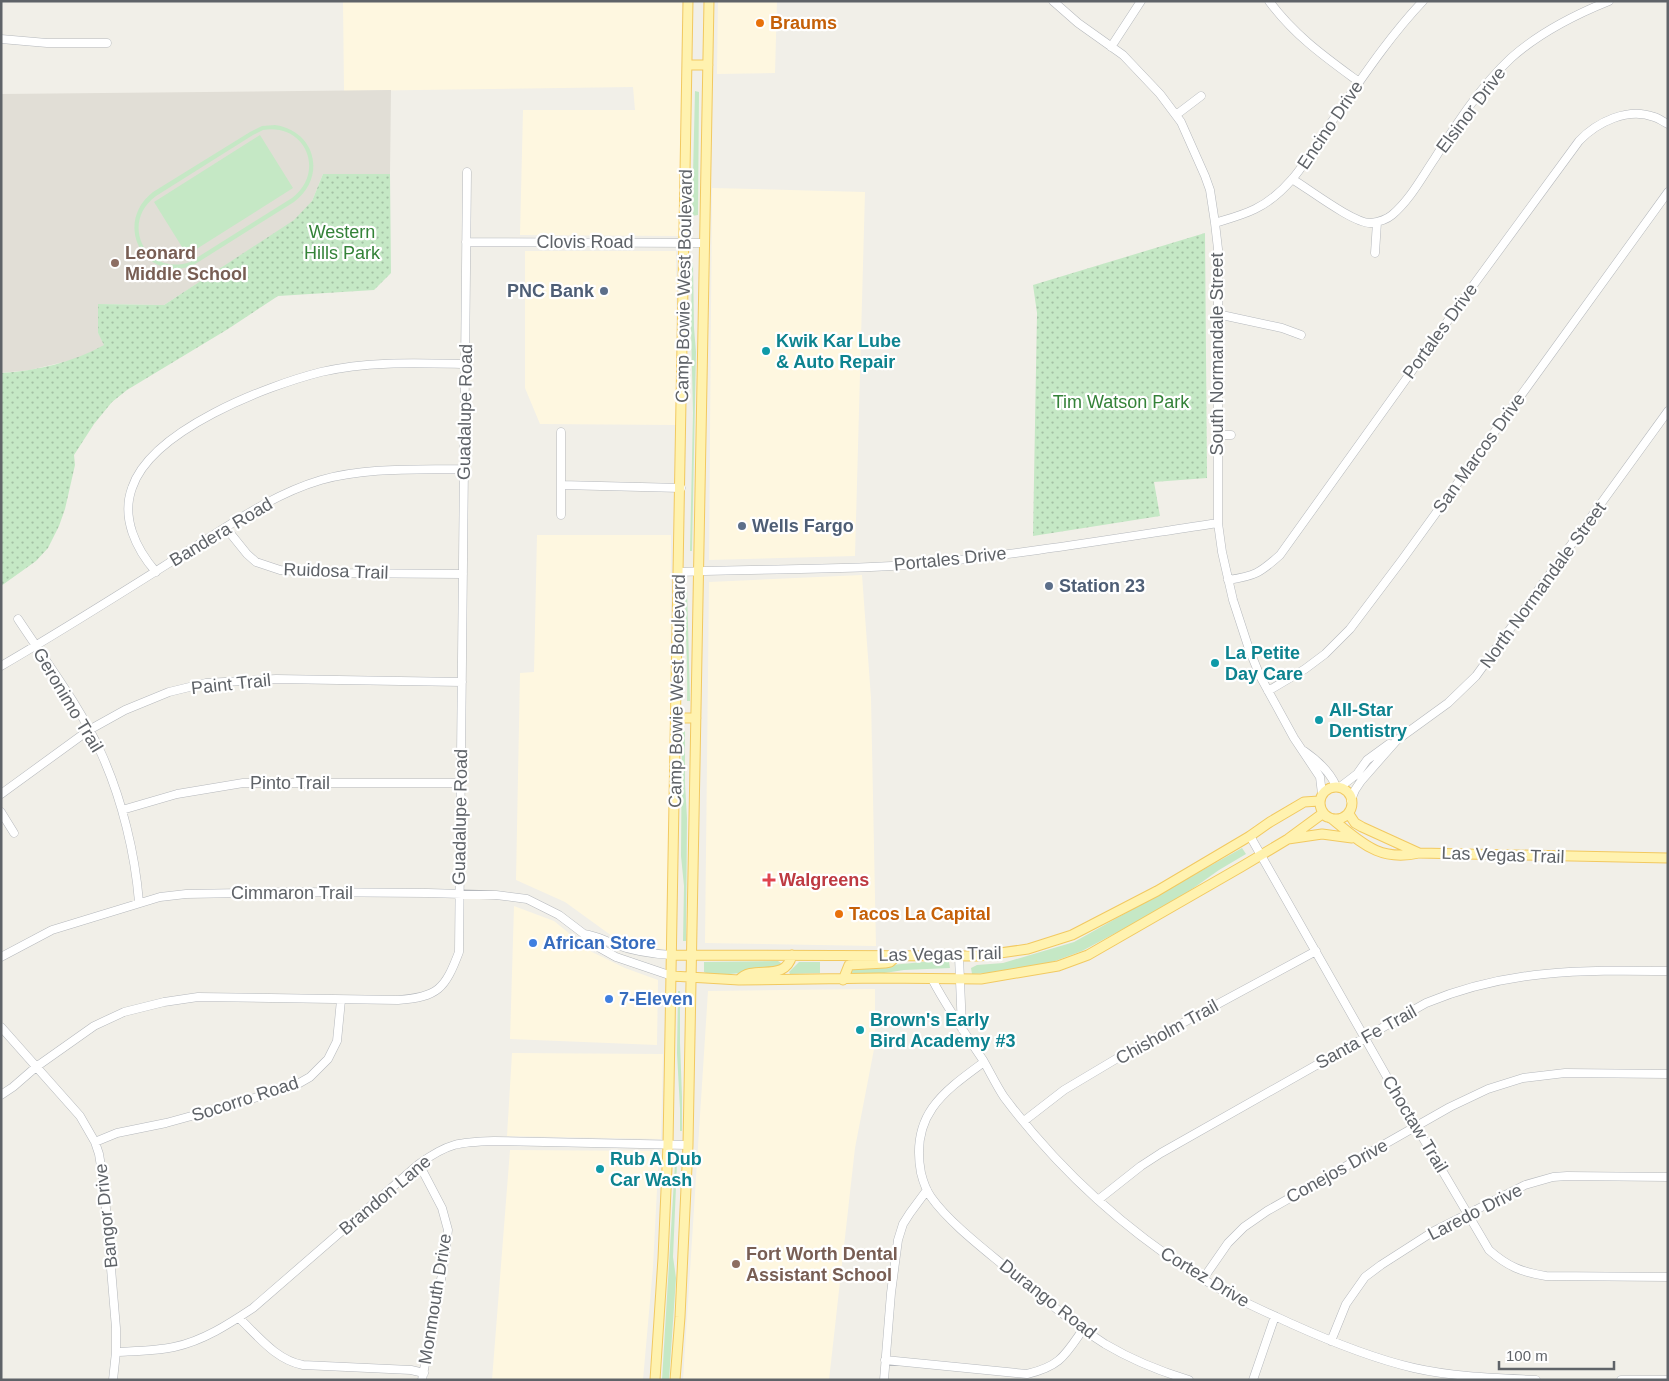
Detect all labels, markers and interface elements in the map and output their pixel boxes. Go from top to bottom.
place label: Braums [770,13,837,33]
marker: Braums [754,17,766,29]
street label: Elsinor Drive [1432,63,1510,157]
street label: Encino Drive [1293,77,1367,173]
street label: Camp Bowie West Boulevard [672,169,696,403]
park label: Western Hills Park [304,222,381,263]
street label: Clovis Road [536,232,634,252]
place label: Leonard Middle School [125,243,247,284]
street label: South Normandale Street [1207,252,1227,456]
marker: Leonard Middle School [109,257,121,269]
street label: Portales Drive [1399,279,1481,383]
place label: PNC Bank [507,281,595,301]
marker: PNC Bank [598,285,610,297]
place label: Kwik Kar Lube & Auto Repair [776,331,901,372]
street label: Guadalupe Road [454,344,476,480]
marker: Kwik Kar Lube & Auto Repair [760,345,772,357]
street label: San Marcos Drive [1429,389,1529,517]
park label: Tim Watson Park [1053,392,1190,412]
street label: Bandera Road [166,494,276,570]
street label: North Normandale Street [1476,498,1610,672]
place label: Wells Fargo [752,516,854,536]
marker: Wells Fargo [736,520,748,532]
street label: Portales Drive [893,543,1007,575]
street label: Ruidosa Trail [283,559,389,583]
street label: Camp Bowie West Boulevard [665,574,689,808]
place label: Station 23 [1059,576,1145,596]
marker: Station 23 [1043,580,1055,592]
place label: La Petite Day Care [1225,643,1303,684]
street label: Geronimo Trail [29,644,107,756]
marker: La Petite Day Care [1209,657,1221,669]
street label: Paint Trail [190,670,272,698]
place label: All-Star Dentistry [1329,700,1407,741]
marker: All-Star Dentistry [1313,714,1325,726]
street label: Guadalupe Road [449,749,471,885]
street label: Pinto Trail [250,773,330,793]
street label: Las Vegas Trail [1441,843,1565,867]
place label: Walgreens [779,870,869,890]
marker: Walgreens [763,874,775,886]
street label: Cimmaron Trail [231,883,353,903]
place label: Tacos La Capital [849,904,991,924]
marker: Tacos La Capital [833,908,845,920]
place label: African Store [543,933,656,953]
marker: African Store [527,937,539,949]
street label: Las Vegas Trail [878,943,1002,965]
place label: 7-Eleven [619,989,693,1009]
marker: 7-Eleven [603,993,615,1005]
street label: Chisholm Trail [1112,996,1222,1068]
street label: Santa Fe Trail [1312,1001,1420,1073]
place label: Brown's Early Bird Academy #3 [870,1010,1015,1051]
marker: Brown's Early Bird Academy #3 [854,1024,866,1036]
street label: Socorro Road [189,1072,301,1126]
street label: Choctaw Trail [1378,1072,1452,1176]
street label: Conejos Drive [1283,1135,1391,1207]
place label: Rub A Dub Car Wash [610,1149,702,1190]
street label: Brandon Lane [335,1151,435,1239]
street label: Bangor Drive [91,1163,121,1269]
marker: Rub A Dub Car Wash [594,1163,606,1175]
street label: Laredo Drive [1425,1180,1525,1244]
street label: Monmouth Drive [415,1232,455,1366]
street label: Cortez Drive [1157,1243,1253,1311]
place label: Fort Worth Dental Assistant School [746,1244,898,1285]
street label: Durango Road [996,1255,1100,1343]
marker: Fort Worth Dental Assistant School [730,1258,742,1270]
scale bar [1499,1338,1614,1370]
text: 100 m [1506,1347,1548,1364]

